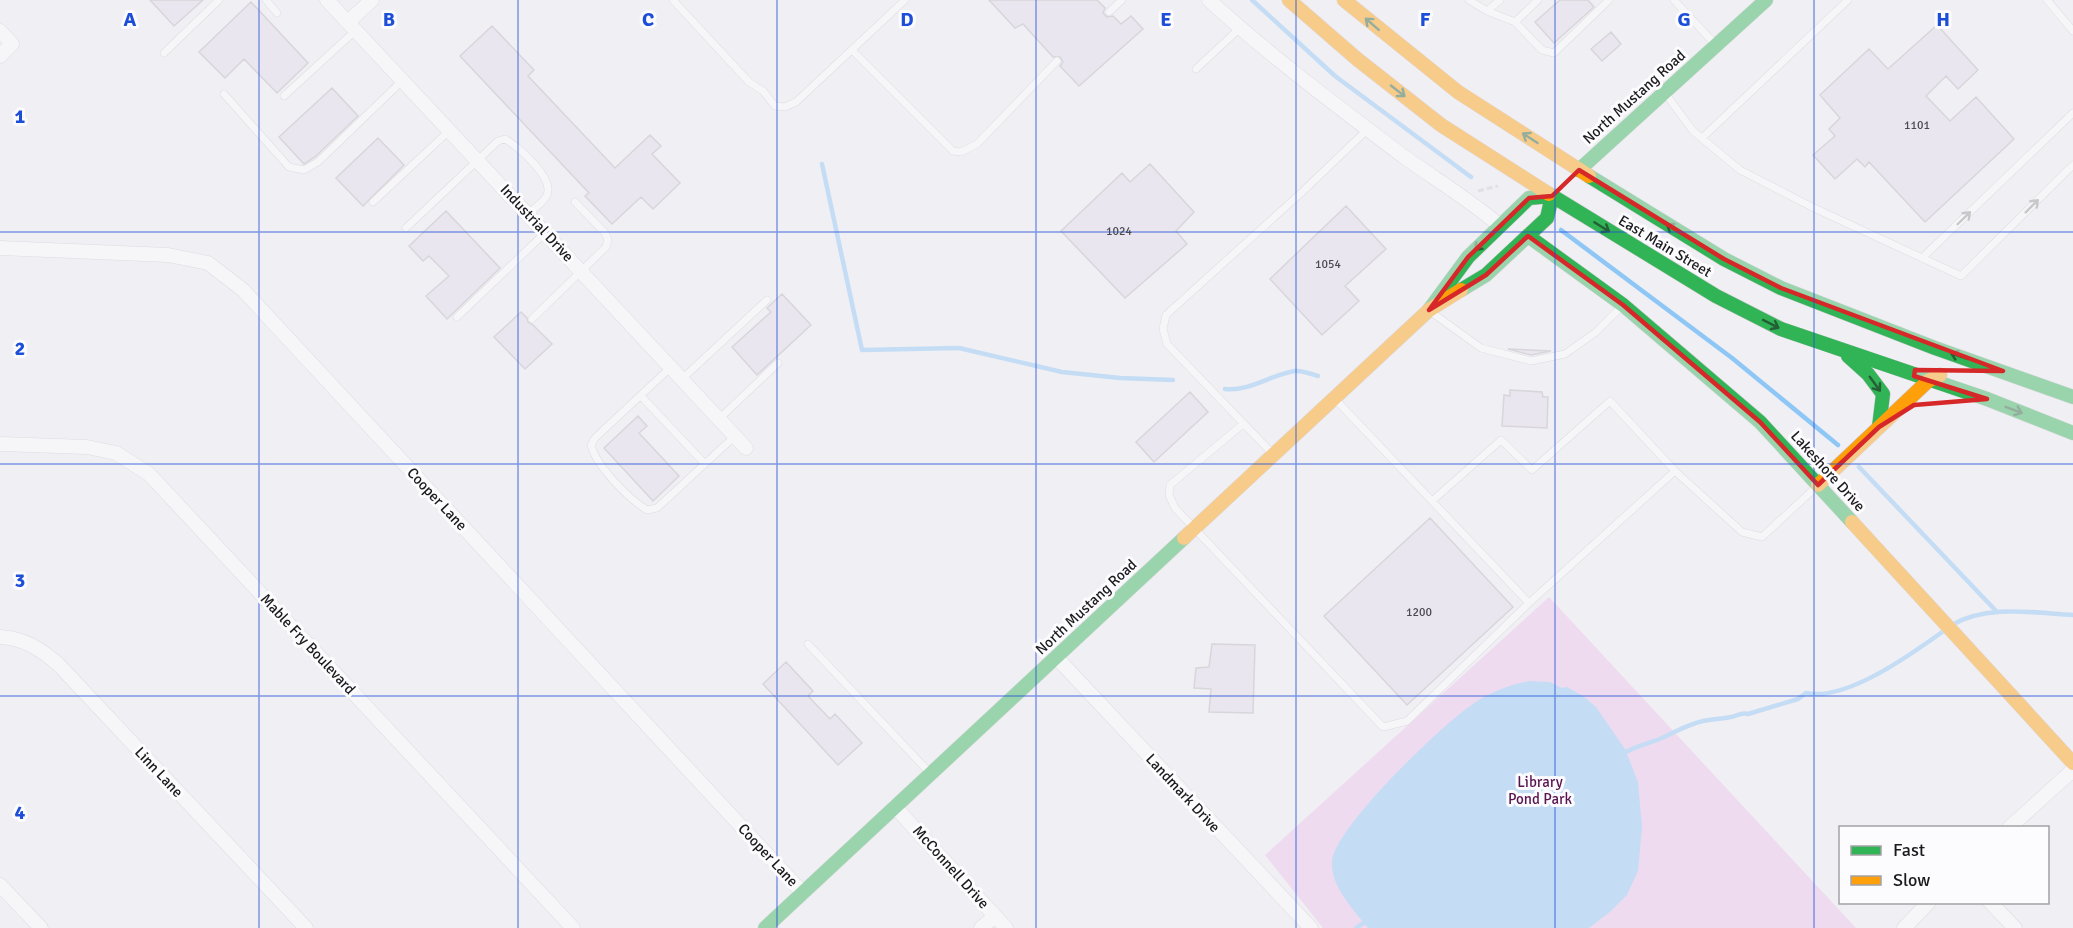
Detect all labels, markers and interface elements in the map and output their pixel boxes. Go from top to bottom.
text: A [124,7,137,32]
text: B [383,7,395,32]
text: C [642,7,654,32]
text: D [900,7,914,32]
text: E [1160,7,1172,32]
text: F [1420,7,1431,32]
text: G [1677,7,1691,32]
text: H [1936,7,1950,32]
one-way arrow [1365,17,1380,31]
street label: North Mustang Road [1579,46,1689,148]
one-way arrow [1390,85,1406,98]
text: 1 [15,104,26,129]
house number: 1101 [1904,118,1930,133]
one-way arrow [1522,132,1539,144]
street label: Industrial Drive [497,181,577,265]
one-way arrow [2025,199,2040,213]
street label: East Main Street [1615,211,1715,281]
one-way arrow [1957,211,1972,225]
one-way arrow [1593,222,1610,234]
one-way arrow [1666,222,1683,234]
house number: 1024 [1106,224,1132,239]
one-way arrow [1473,237,1488,252]
house number: 1054 [1315,257,1341,272]
one-way arrow [1762,318,1779,330]
text: 2 [15,336,25,361]
one-way arrow [1950,349,1969,360]
one-way arrow [1869,375,1881,391]
one-way arrow [2004,405,2023,416]
street label: Lakeshore Drive [1787,427,1869,515]
street label: Cooper Lane [403,464,471,534]
street label: North Mustang Road [1032,555,1140,659]
text: 3 [15,568,25,593]
street label: Mable Fry Boulevard [257,590,359,698]
house number: 1200 [1406,605,1432,620]
street label: Linn Lane [131,743,187,801]
street label: Landmark Drive [1142,750,1224,836]
park label: Library Pond Park [1508,773,1573,808]
text: 4 [15,800,26,825]
street label: Cooper Lane [734,820,802,890]
street label: McConnell Drive [909,822,993,912]
legend [1839,826,2049,904]
text: Fast [1893,839,1925,861]
text: Slow [1893,869,1930,891]

